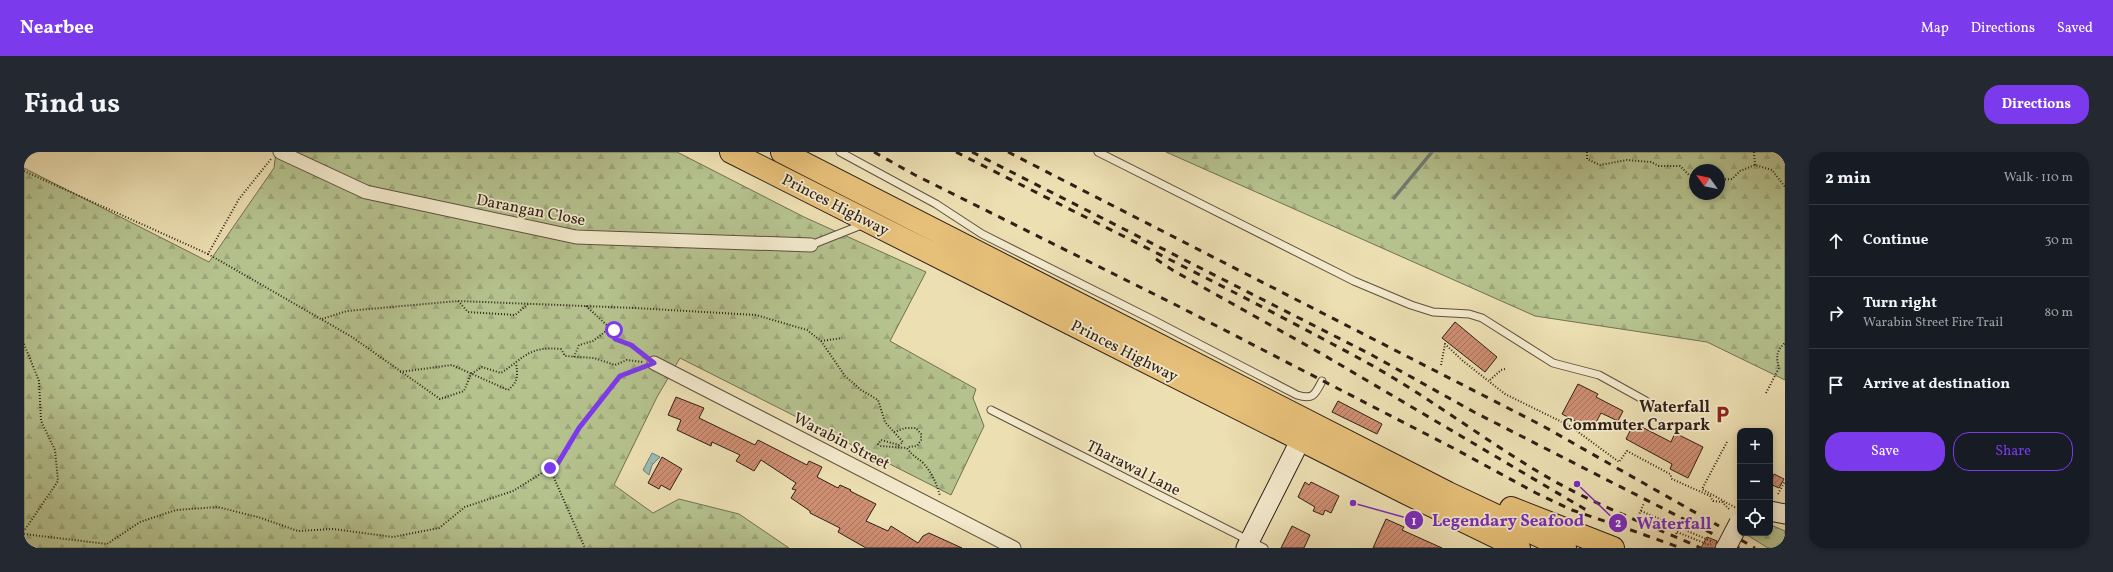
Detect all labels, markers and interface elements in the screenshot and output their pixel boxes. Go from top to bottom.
text: Nearbee [20,15,94,41]
text: Map [1921,19,1949,38]
text: Directions [1971,19,2035,38]
text: Saved [2057,19,2093,38]
text: Find us [24,85,120,124]
button: Directions [1984,85,2089,124]
north arrow [1689,164,1725,200]
text: 2 min [1825,167,1871,190]
street label: Princes Highway [778,169,893,242]
text: Walk · 110 m [2004,169,2073,187]
street label: Darangan Close [474,190,587,232]
icon: ahead [1825,230,1847,252]
text: Continue [1863,230,1928,251]
text: 30 m [2045,232,2073,250]
text: Turn right [1863,293,1937,314]
icon: right [1825,302,1847,324]
text: 80 m [2044,304,2073,322]
text: Warabin Street Fire Trail [1863,314,2003,332]
street label: Princes Highway [1067,315,1182,388]
route start [605,321,623,339]
icon: arrive [1825,374,1847,396]
text: Arrive at destination [1863,374,2010,395]
place label: Waterfall Commuter Carpark [1563,397,1711,437]
parking icon: Waterfall Commuter Carpark [1713,405,1733,425]
street label: Warabin Street [789,408,894,476]
map controls [1737,428,1773,536]
button: + [1737,428,1773,464]
button: Save [1825,432,1945,471]
button: Share [1953,432,2073,471]
street label: Tharawal Lane [1082,436,1184,502]
route end [541,459,559,477]
button: − [1737,464,1773,500]
button: locate [1737,500,1773,536]
callout: Legendary Seafood [1404,506,1593,535]
callout: Waterfall [1608,509,1719,538]
text: Legendary Seafood [1432,510,1584,533]
text: Waterfall [1636,513,1712,536]
text: 1 [1412,514,1417,530]
text: 2 [1615,516,1621,532]

